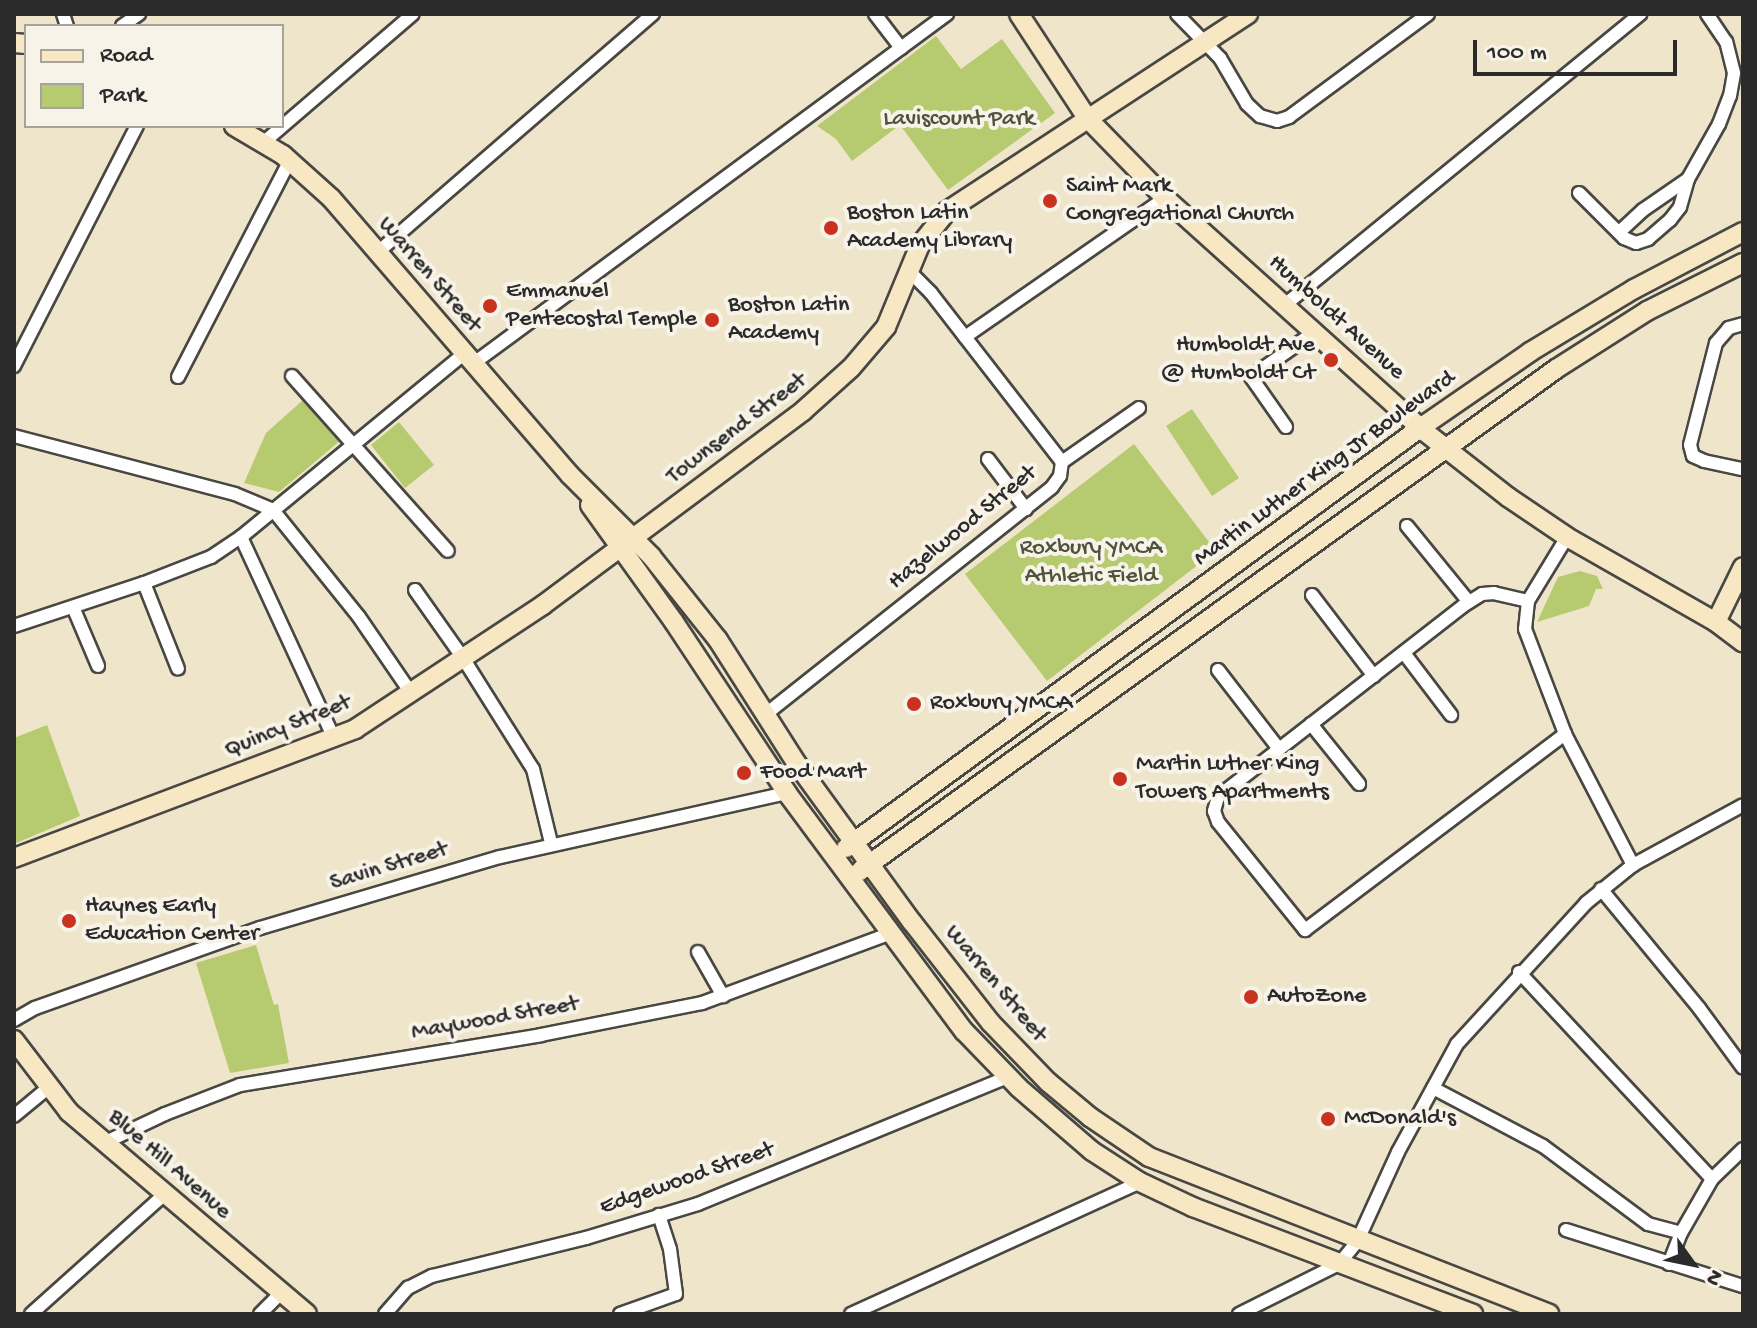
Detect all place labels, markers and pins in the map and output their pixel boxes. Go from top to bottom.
place label: Saint Mark Congregational Church [1066,173,1294,229]
marker: Saint Mark Congregational Church [1041,192,1059,210]
place label: Boston Latin Academy Library [847,200,1012,256]
marker: Boston Latin Academy Library [822,219,840,237]
place label: Emmanuel Pentecostal Temple [506,278,697,334]
place label: Boston Latin Academy [728,292,849,348]
marker: Emmanuel Pentecostal Temple [481,297,499,315]
marker: Boston Latin Academy [703,311,721,329]
place label: Humboldt Ave @ Humboldt Ct [1161,332,1315,388]
marker: Humboldt Ave @ Humboldt Ct [1322,351,1340,369]
place label: Roxbury YMCA [930,690,1073,718]
marker: Roxbury YMCA [905,695,923,713]
place label: Martin Luther King Towers Apartments [1136,751,1329,807]
place label: Food Mart [760,759,865,787]
marker: Food Mart [735,764,753,782]
marker: Martin Luther King Towers Apartments [1111,770,1129,788]
place label: Haynes Early Education Center [85,893,259,949]
marker: Haynes Early Education Center [60,912,78,930]
place label: AutoZone [1267,983,1366,1011]
marker: AutoZone [1242,988,1260,1006]
place label: McDonald's [1344,1105,1456,1133]
marker: McDonald's [1319,1110,1337,1128]

